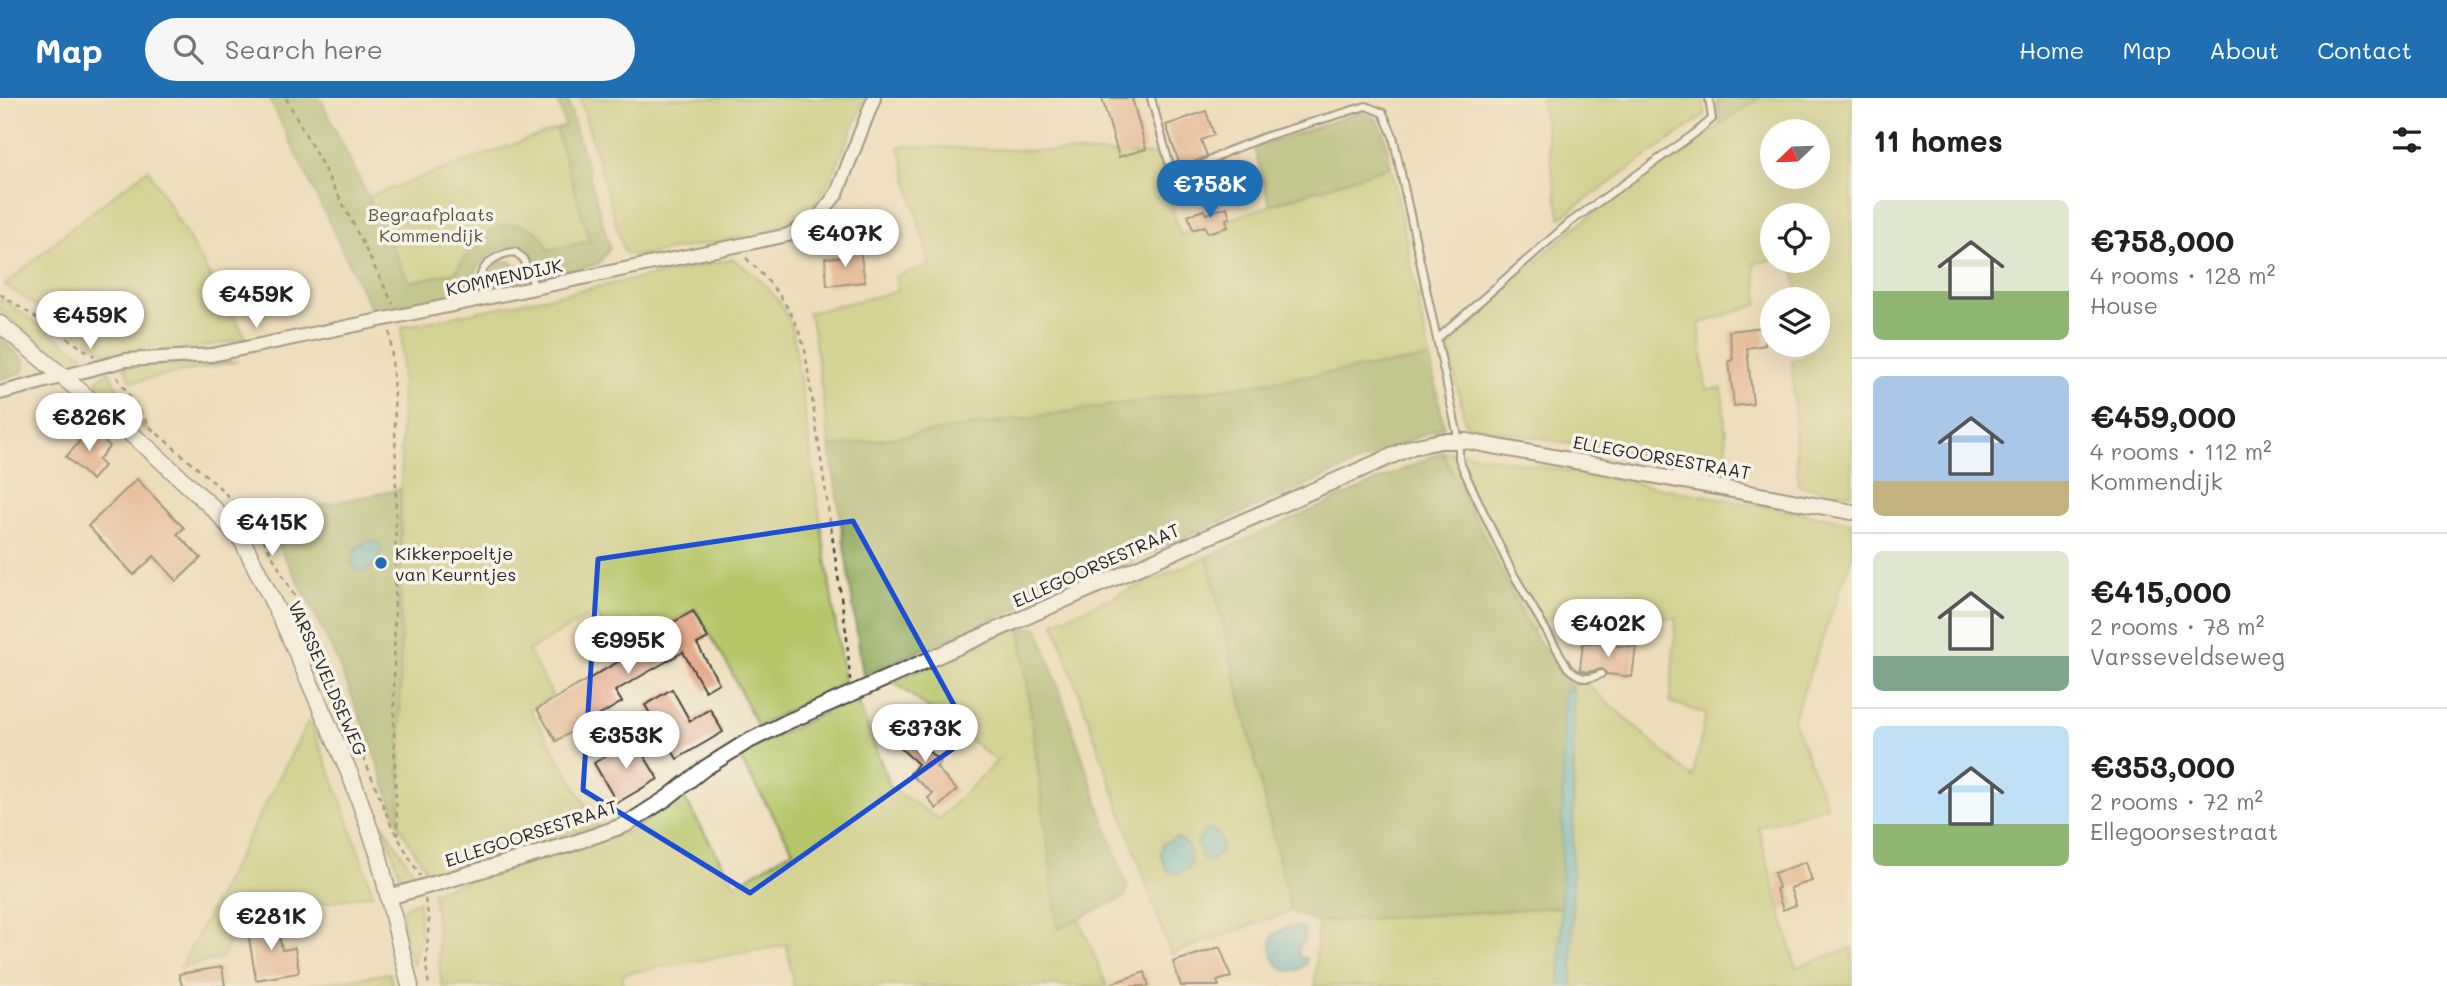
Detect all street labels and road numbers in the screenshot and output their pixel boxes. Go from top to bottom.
street label: KOMMENDIJK [444,253,565,301]
street label: ELLEGOORSESTRAAT [1571,430,1753,484]
street label: ELLEGOORSESTRAAT [1009,517,1183,613]
street label: VARSSEVELDSEWEG [283,597,373,759]
street label: ELLEGOORSESTRAAT [442,794,620,872]

